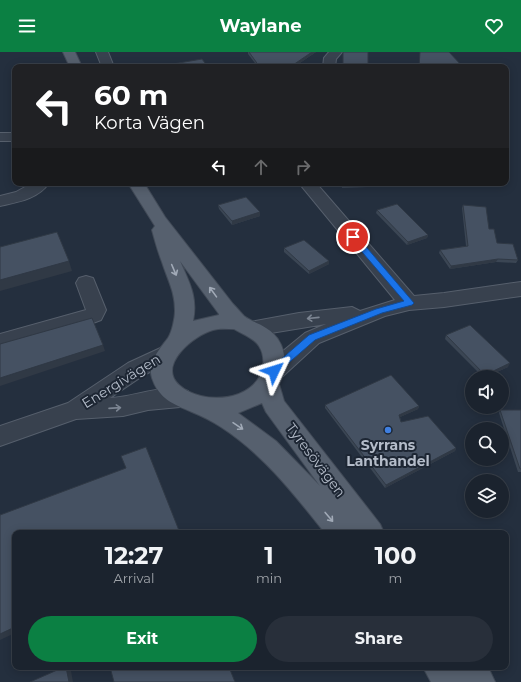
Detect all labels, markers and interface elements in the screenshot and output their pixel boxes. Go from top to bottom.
icon: menu [16,15,38,37]
text: Waylane [219,15,302,37]
icon: heart [483,15,505,37]
text: 60 m [94,78,168,112]
icon: left [28,80,80,132]
text: Korta Vägen [94,112,205,134]
icon: left [208,156,230,178]
icon: ahead [250,156,272,178]
icon: right [292,156,314,178]
pin [336,220,370,254]
icon: arrive [342,226,364,248]
one-way arrow [171,263,178,275]
one-way arrow [209,286,217,297]
one-way arrow [307,314,320,322]
street label: Energivägen [78,350,164,412]
position arrow [253,350,295,392]
map controls [465,370,509,518]
button: sound [465,370,509,414]
one-way arrow [108,404,121,411]
street label: Tyresövägen [282,419,350,501]
one-way arrow [232,422,243,430]
button: search [465,422,509,466]
marker: Syrrans Lanthandel [383,425,393,435]
place label: Syrrans Lanthandel [346,436,430,470]
button: layers [465,474,509,518]
one-way arrow [325,512,334,523]
text: 12:27 [105,541,163,570]
text: 1 [264,541,274,570]
text: 100 [374,541,416,570]
text: Arrival [113,570,154,586]
text: min [256,570,282,586]
text: m [389,570,402,586]
button: Exit [28,616,257,662]
button: Share [265,616,493,662]

